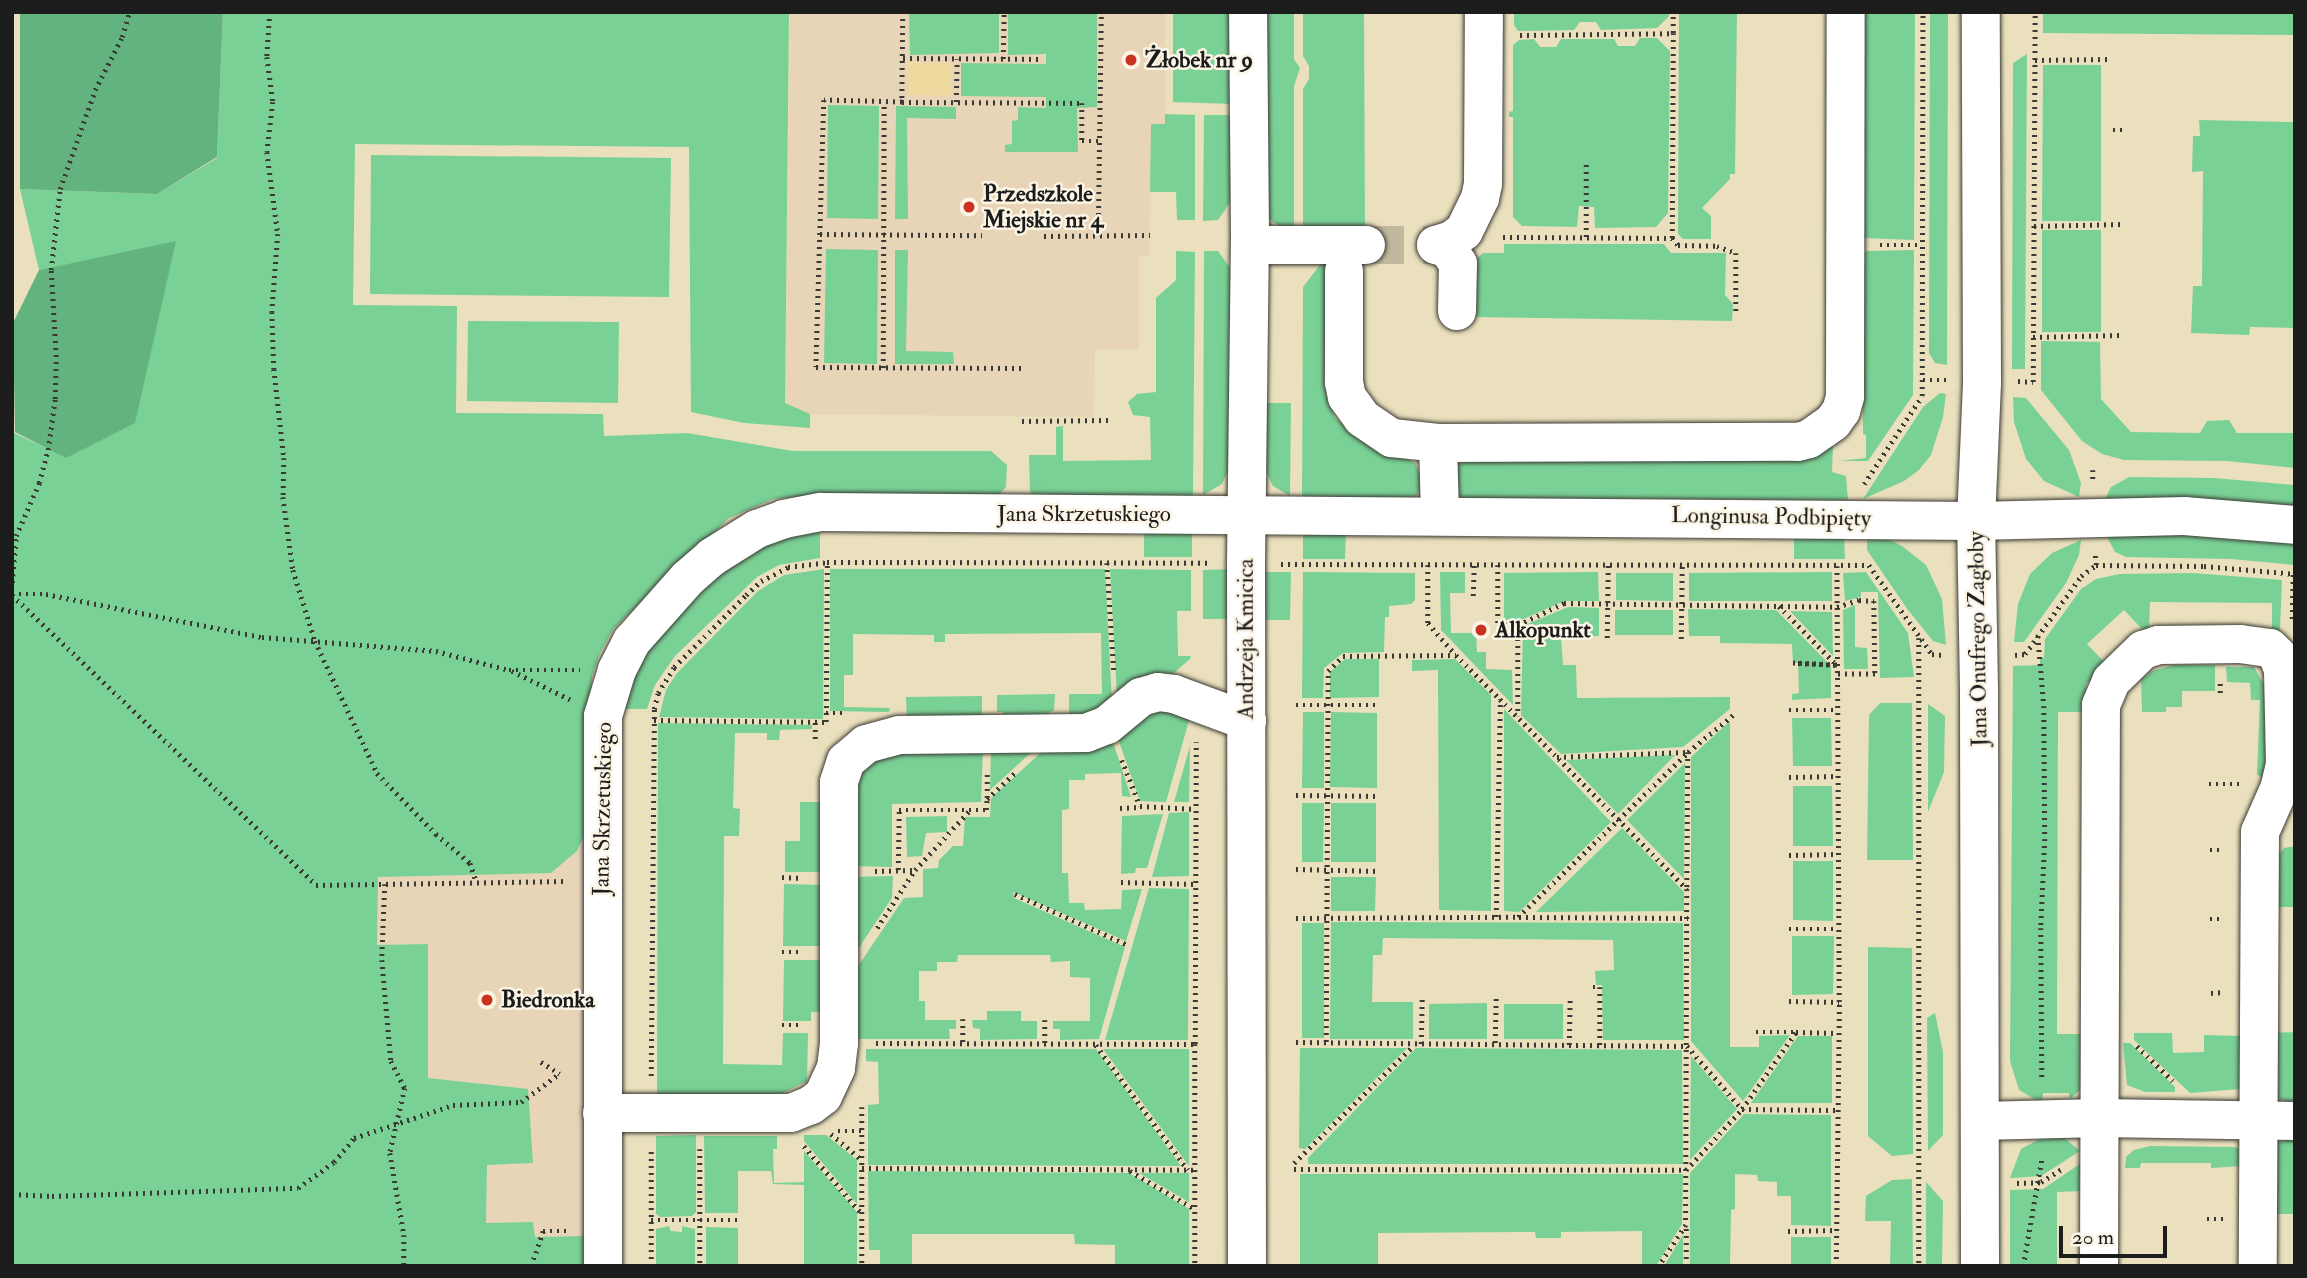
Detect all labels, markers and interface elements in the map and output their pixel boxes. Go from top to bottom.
place label: Żłobek nr 9 [1145,46,1253,74]
marker: Żłobek nr 9 [1123,52,1139,68]
place label: Przedszkole Miejskie nr 4 [983,180,1103,234]
marker: Przedszkole Miejskie nr 4 [961,199,977,215]
street label: Jana Skrzetuskiego [997,500,1171,528]
street label: Longinusa Podbipięty [1671,501,1871,533]
street label: Jana Onufrego Zagłoby [1962,531,1994,747]
street label: Andrzeja Kmicica [1232,559,1260,719]
place label: Alkopunkt [1495,616,1591,644]
marker: Alkopunkt [1473,622,1489,638]
street label: Jana Skrzetuskiego [588,722,618,896]
place label: Biedronka [501,986,595,1014]
marker: Biedronka [479,992,495,1008]
scale bar [2062,1212,2170,1256]
text: 20 m [2072,1224,2114,1251]

